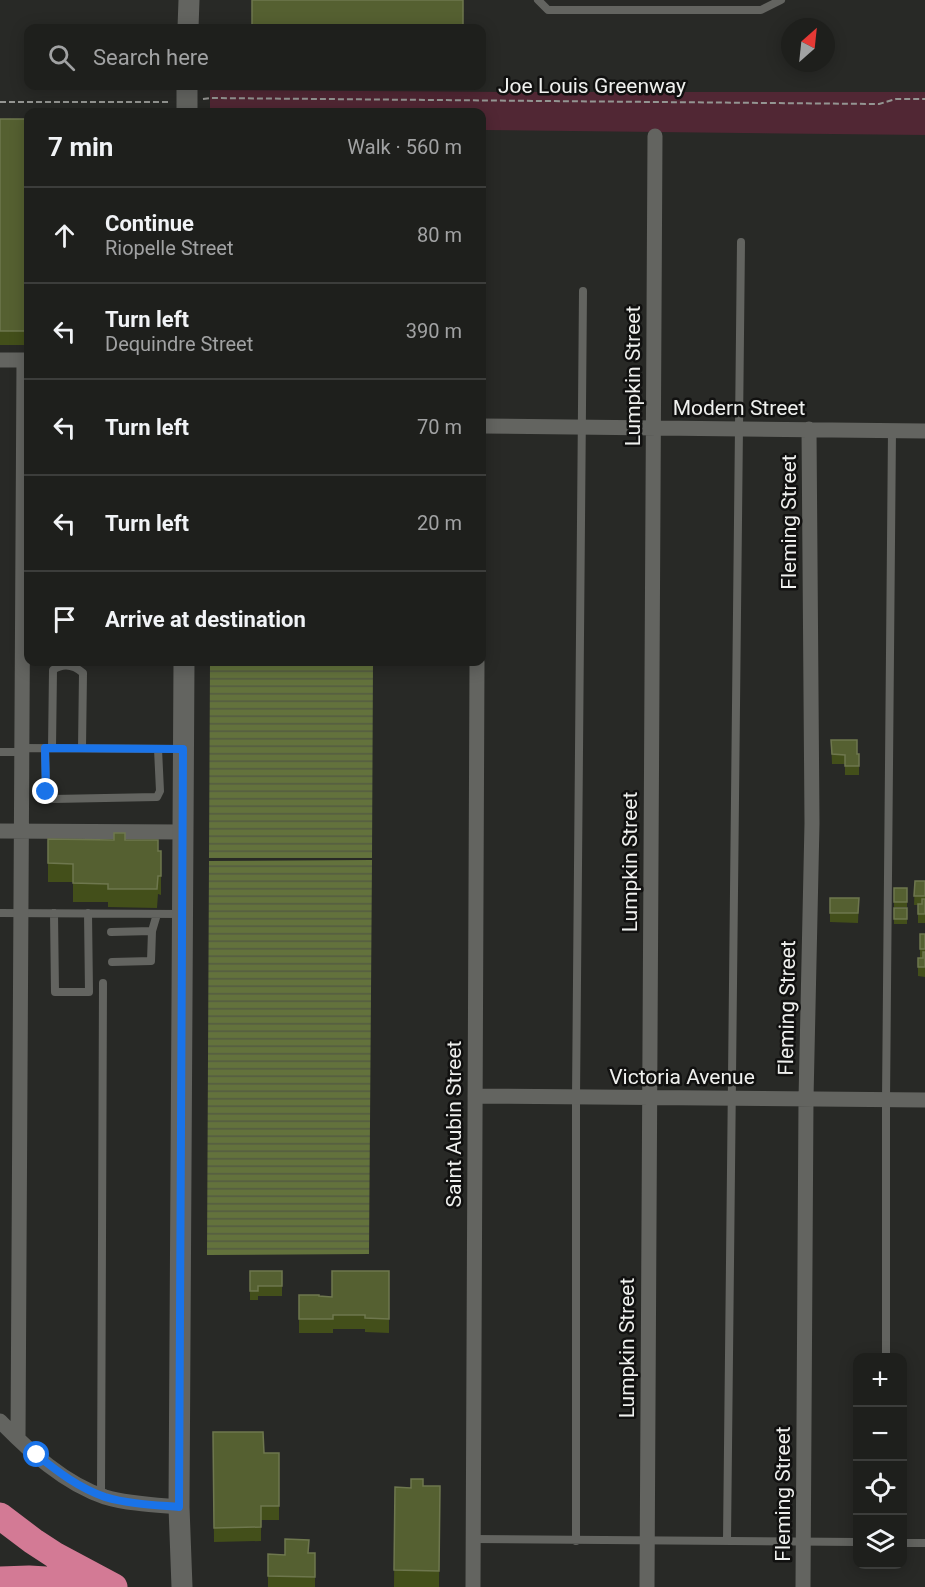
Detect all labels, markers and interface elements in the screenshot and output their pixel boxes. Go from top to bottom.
north arrow [781,18,835,72]
search box [24,24,486,90]
icon: search [45,41,78,74]
text: Search here [93,45,209,70]
street label: Joe Louis Greenway [498,74,686,98]
text: 7 min [48,132,113,162]
text: Walk · 560 m [347,135,462,159]
text: Continue [105,211,194,236]
icon: ahead [48,219,81,252]
text: 80 m [417,223,462,247]
text: Riopelle Street [105,236,234,260]
street label: Lumpkin Street [621,306,645,446]
text: Turn left [105,307,189,332]
icon: left [48,315,81,348]
text: 390 m [406,319,462,343]
text: Dequindre Street [105,332,253,356]
street label: Modern Street [673,396,805,420]
icon: left [48,411,81,444]
text: Turn left [105,415,189,440]
text: 70 m [417,415,462,439]
street label: Fleming Street [777,454,801,590]
icon: left [48,507,81,540]
text: Turn left [105,511,189,536]
text: 20 m [417,511,462,535]
icon: arrive [48,603,81,636]
text: Arrive at destination [105,607,306,632]
route end [32,778,58,804]
street label: Lumpkin Street [618,792,642,932]
street label: Fleming Street [774,940,800,1076]
street label: Saint Aubin Street [442,1040,466,1207]
street label: Victoria Avenue [609,1065,755,1089]
street label: Lumpkin Street [615,1278,639,1418]
map controls [853,1353,907,1569]
button: + [853,1353,907,1407]
button: − [853,1407,907,1461]
street label: Fleming Street [771,1426,795,1562]
route start [23,1441,49,1467]
button: locate [853,1461,907,1515]
button: layers [853,1515,907,1569]

